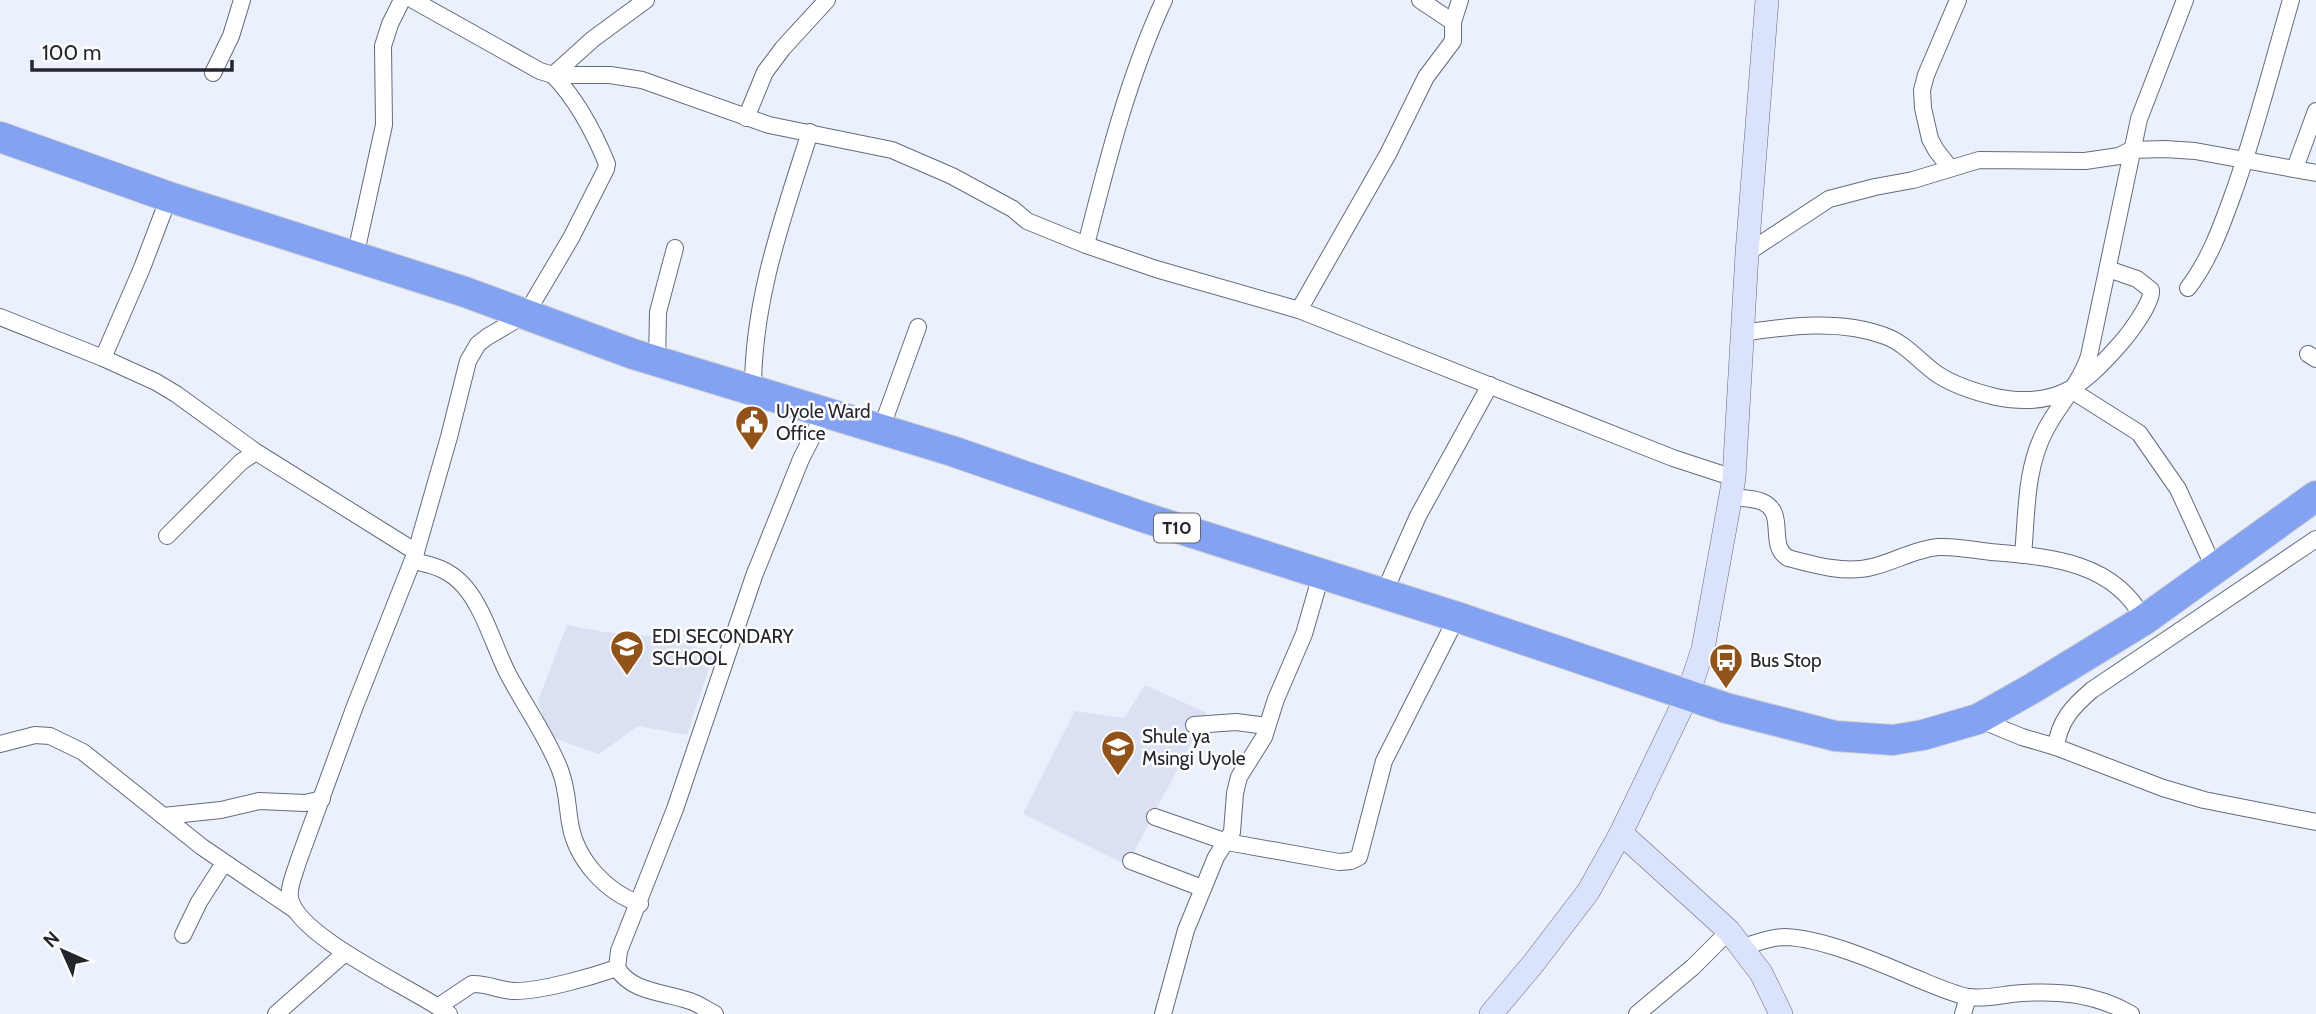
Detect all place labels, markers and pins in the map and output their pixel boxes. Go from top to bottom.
place label: Uyole Ward Office [776,400,871,445]
public building icon: Uyole Ward Office [733,403,771,452]
place label: EDI SECONDARY SCHOOL [652,625,794,670]
school or university icon: EDI SECONDARY SCHOOL [608,628,646,677]
bus stop icon: Bus Stop [1707,641,1745,690]
place label: Bus Stop [1750,649,1822,672]
place label: Shule ya Msingi Uyole [1142,725,1246,770]
school or university icon: Shule ya Msingi Uyole [1099,728,1137,777]

